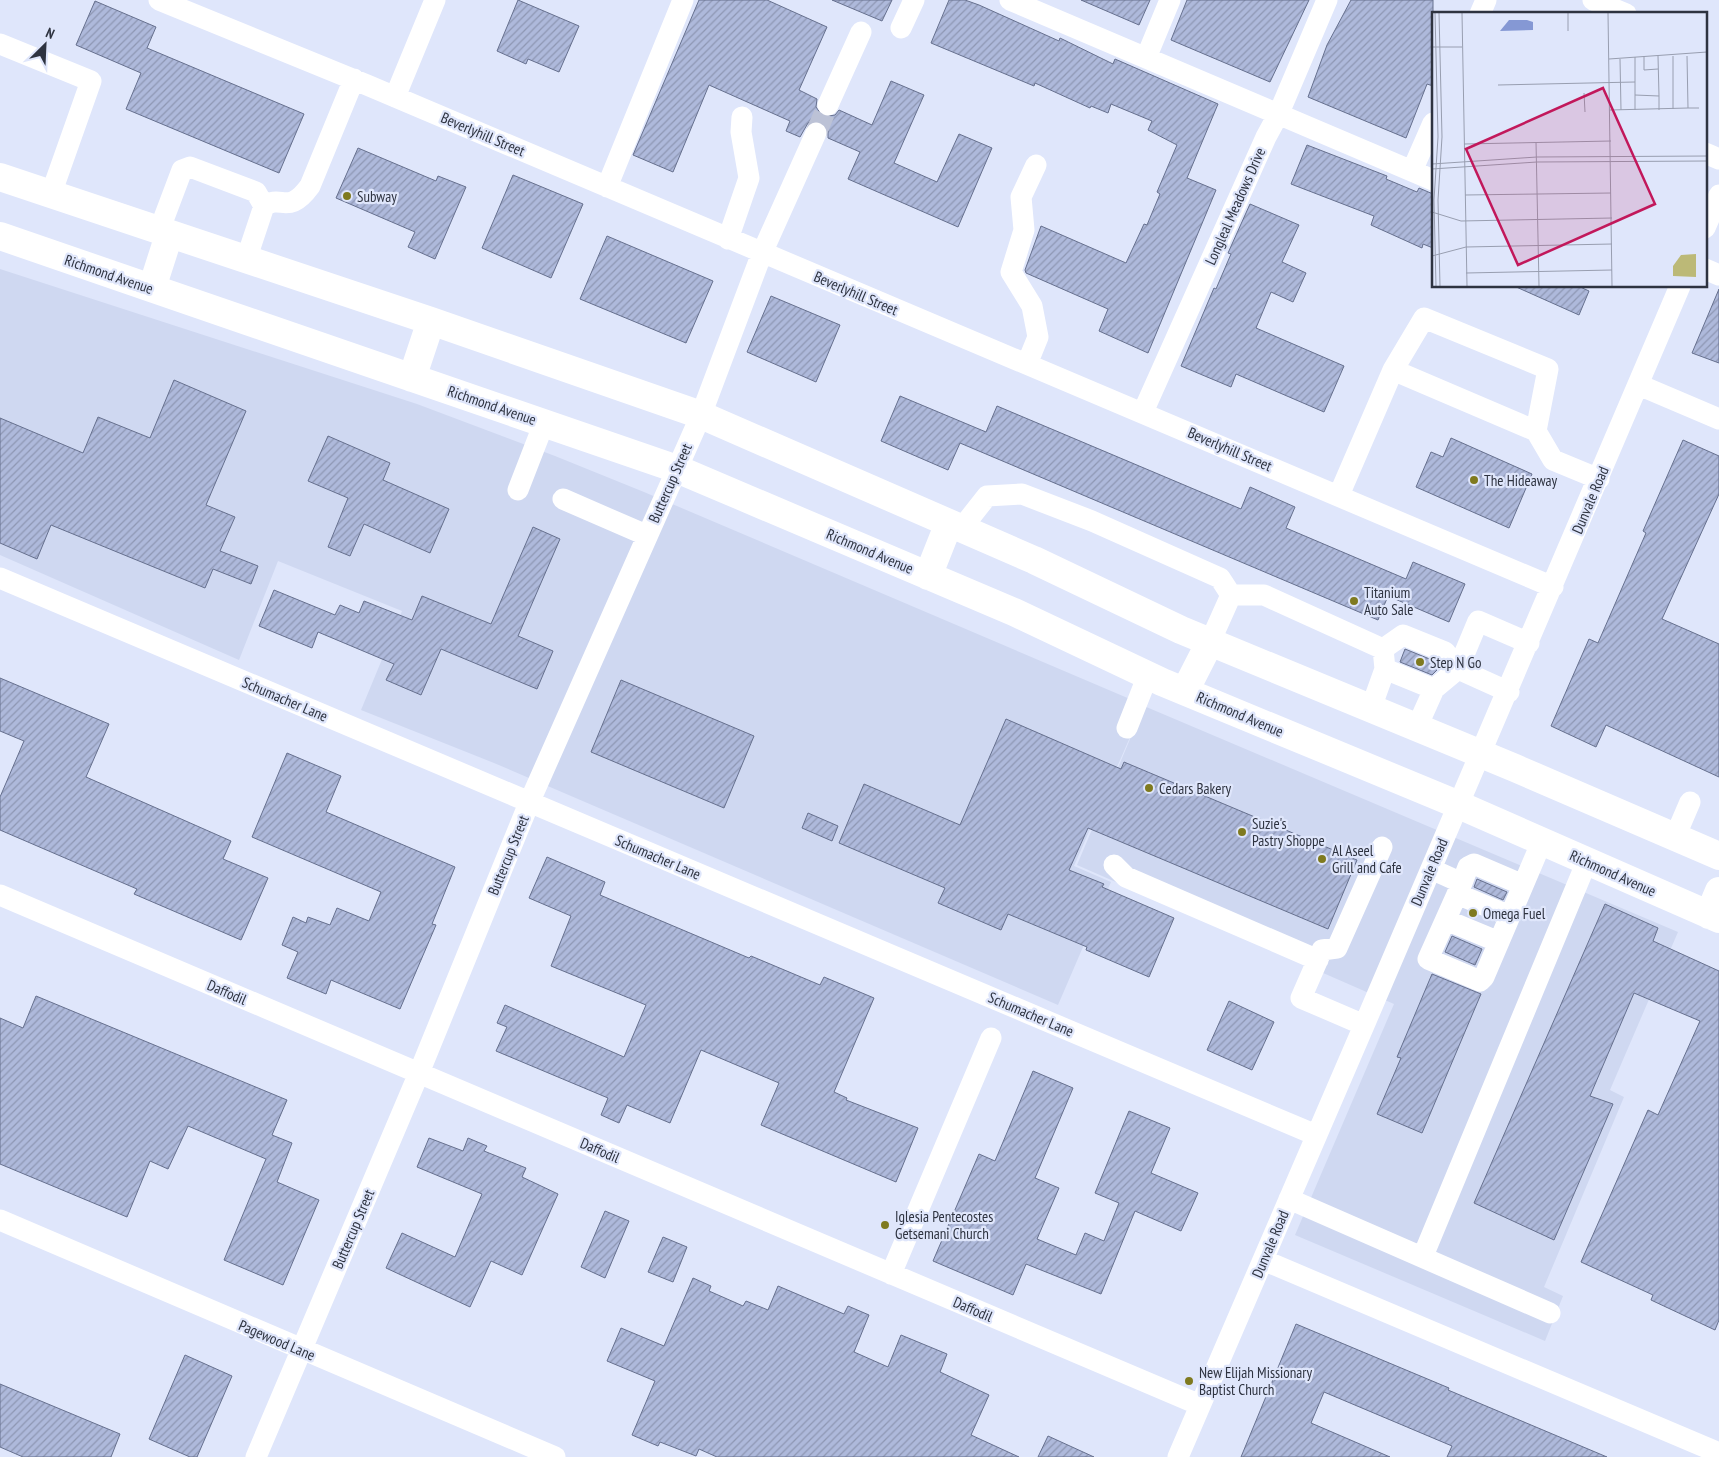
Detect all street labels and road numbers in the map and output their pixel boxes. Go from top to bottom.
street label: Beverlyhill Street [438,108,528,160]
street label: Longleal Meadows Drive [1201,144,1269,268]
street label: Richmond Avenue [62,250,156,298]
street label: Beverlyhill Street [811,267,901,319]
street label: Richmond Avenue [445,381,539,429]
street label: Beverlyhill Street [1185,423,1275,475]
street label: Buttercup Street [644,440,696,526]
street label: Dunvale Road [1567,463,1613,537]
street label: Richmond Avenue [824,524,916,578]
street label: Schumacher Lane [239,673,331,725]
street label: Richmond Avenue [1194,687,1286,741]
street label: Buttercup Street [483,812,533,898]
street label: Schumacher Lane [612,831,704,883]
street label: Dunvale Road [1406,835,1452,909]
street label: Richmond Avenue [1567,846,1659,900]
street label: Daffodil [204,975,250,1009]
street label: Schumacher Lane [985,988,1077,1040]
street label: Daffodil [577,1133,623,1167]
street label: Buttercup Street [328,1186,378,1272]
street label: Dunvale Road [1247,1207,1293,1281]
street label: Daffodil [950,1292,996,1326]
street label: Pagewood Lane [236,1315,318,1365]

